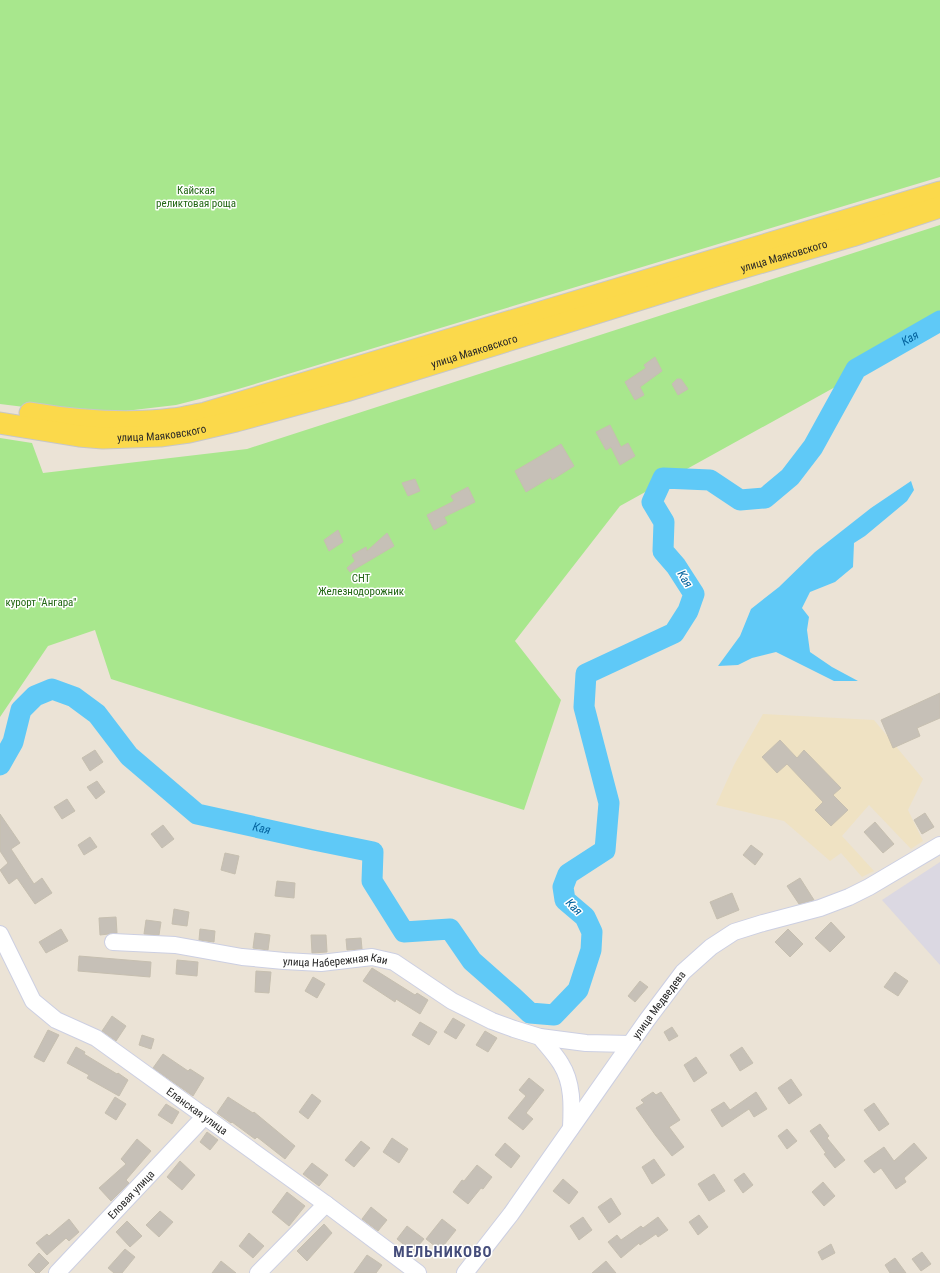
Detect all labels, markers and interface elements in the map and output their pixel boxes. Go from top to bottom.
park label: Кайская реликтовая роща [156,184,236,210]
street label: улица Маяковского [739,237,829,275]
water label: Кая [899,328,921,349]
street label: улица Маяковского [429,331,519,371]
street label: улица Маяковского [117,422,208,444]
water label: Кая [674,568,696,591]
park label: СНТ Железнодорожник [318,572,405,598]
park label: курорт "Ангара" [5,596,77,609]
water label: Кая [251,820,272,837]
water label: Кая [563,896,585,918]
street label: улица Набережная Каи [283,950,389,970]
street label: улица Медведева [629,968,688,1041]
street label: Еланская улица [164,1085,230,1137]
street label: Еловая улица [105,1167,157,1221]
district label: МЕЛЬНИКОВО [393,1243,493,1261]

